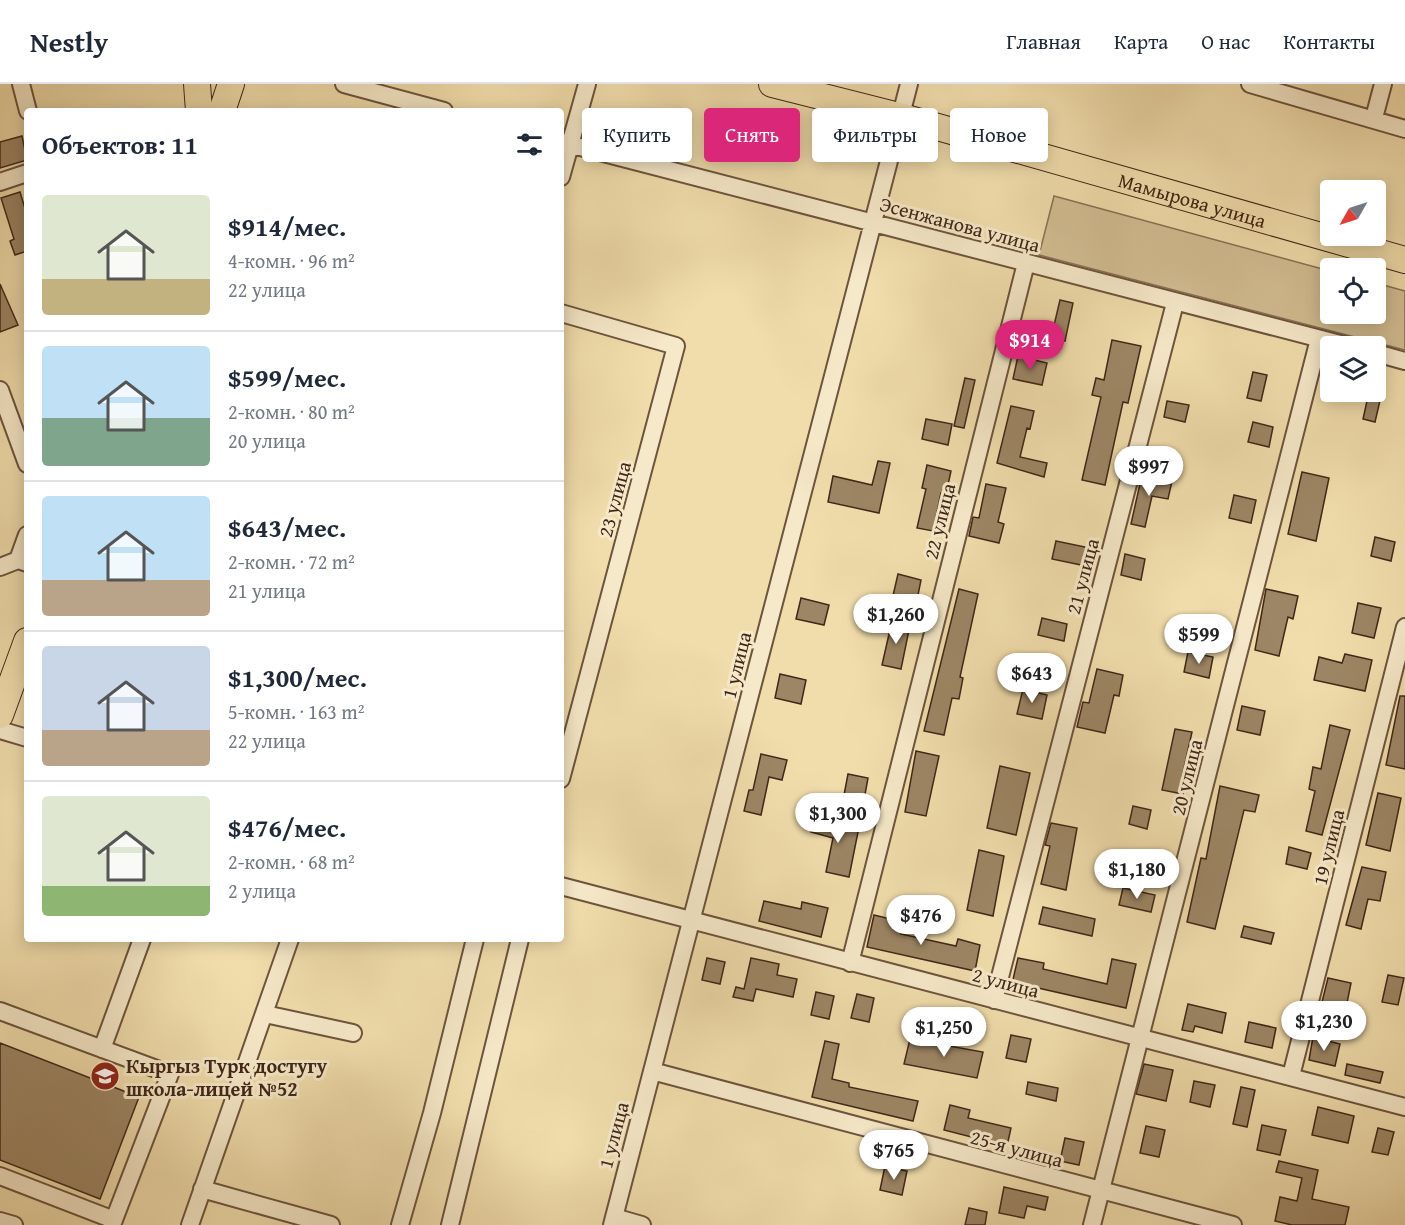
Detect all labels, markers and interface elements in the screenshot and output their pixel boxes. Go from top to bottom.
text: Nestly [30,21,108,62]
text: Главная [1006,26,1081,57]
text: Карта [1114,26,1168,57]
text: О нас [1201,26,1250,57]
text: Контакты [1283,26,1375,57]
chip: Купить [582,108,692,162]
chip: Снять [704,108,800,162]
chip: Фильтры [812,108,938,162]
chip: Новое [950,108,1048,162]
text: Объектов: 11 [42,125,198,164]
icon: filters [513,128,546,161]
street label: Мамырова улица [1115,165,1270,234]
north arrow [1320,180,1386,246]
map controls [1320,180,1386,402]
street label: Эсенжанова улица [877,189,1044,259]
text: $914/мес. [228,207,346,246]
icon: home [90,219,162,291]
text: 4-комн. · 96 m² [228,246,355,275]
button: locate [1320,258,1386,324]
text: 22 улица [228,275,306,304]
pin: $914 [994,320,1066,371]
text: $914 [1009,325,1051,354]
button: layers [1320,336,1386,402]
text: $599/мес. [228,358,346,397]
icon: home [90,370,162,442]
text: 2-комн. · 80 m² [228,397,355,426]
text: 20 улица [228,426,306,455]
pin: $997 [1113,446,1185,497]
text: $997 [1128,451,1170,480]
street label: 23 улица [590,457,638,540]
street label: 22 улица [916,479,963,562]
text: $643/мес. [228,508,346,547]
icon: home [90,520,162,592]
street label: 21 улица [1058,534,1106,617]
text: 2-комн. · 72 m² [228,547,355,576]
text: 21 улица [228,576,306,605]
pin: $1,260 [847,594,945,645]
text: $1,260 [867,599,925,628]
pin: $599 [1163,614,1235,665]
text: $599 [1178,619,1220,648]
street label: 1 улица [714,628,758,702]
pin: $643 [996,653,1068,704]
text: $1,300/мес. [228,658,367,697]
text: $643 [1011,658,1053,687]
icon: home [90,670,162,742]
text: 5-комн. · 163 m² [228,697,364,726]
text: 22 улица [228,726,306,755]
street label: 20 улица [1163,735,1210,818]
pin: $1,300 [789,793,887,844]
text: $1,300 [809,798,867,827]
street label: 19 улица [1305,805,1352,888]
text: $476/мес. [228,808,346,847]
icon: home [90,820,162,892]
text: 2-комн. · 68 m² [228,847,355,876]
pin: $1,180 [1088,849,1186,900]
text: $1,180 [1108,854,1166,883]
text: 2 улица [228,876,296,905]
pin: $476 [885,895,957,946]
text: $476 [900,900,942,929]
street label: 2 улица [969,959,1043,1005]
pin: $1,230 [1275,1001,1373,1052]
text: $1,230 [1295,1006,1353,1035]
pin: $1,250 [895,1007,993,1058]
text: $1,250 [915,1012,973,1041]
place label: Кыргыз Турк достугу школа-лицей №52 [126,1051,328,1103]
school or university icon: Кыргыз Турк достугу школа-лицей №52 [89,1060,121,1092]
street label: 1 улица [590,1098,636,1172]
street label: 25-я улица [968,1122,1067,1174]
pin: $765 [858,1130,930,1181]
text: $765 [873,1135,915,1164]

